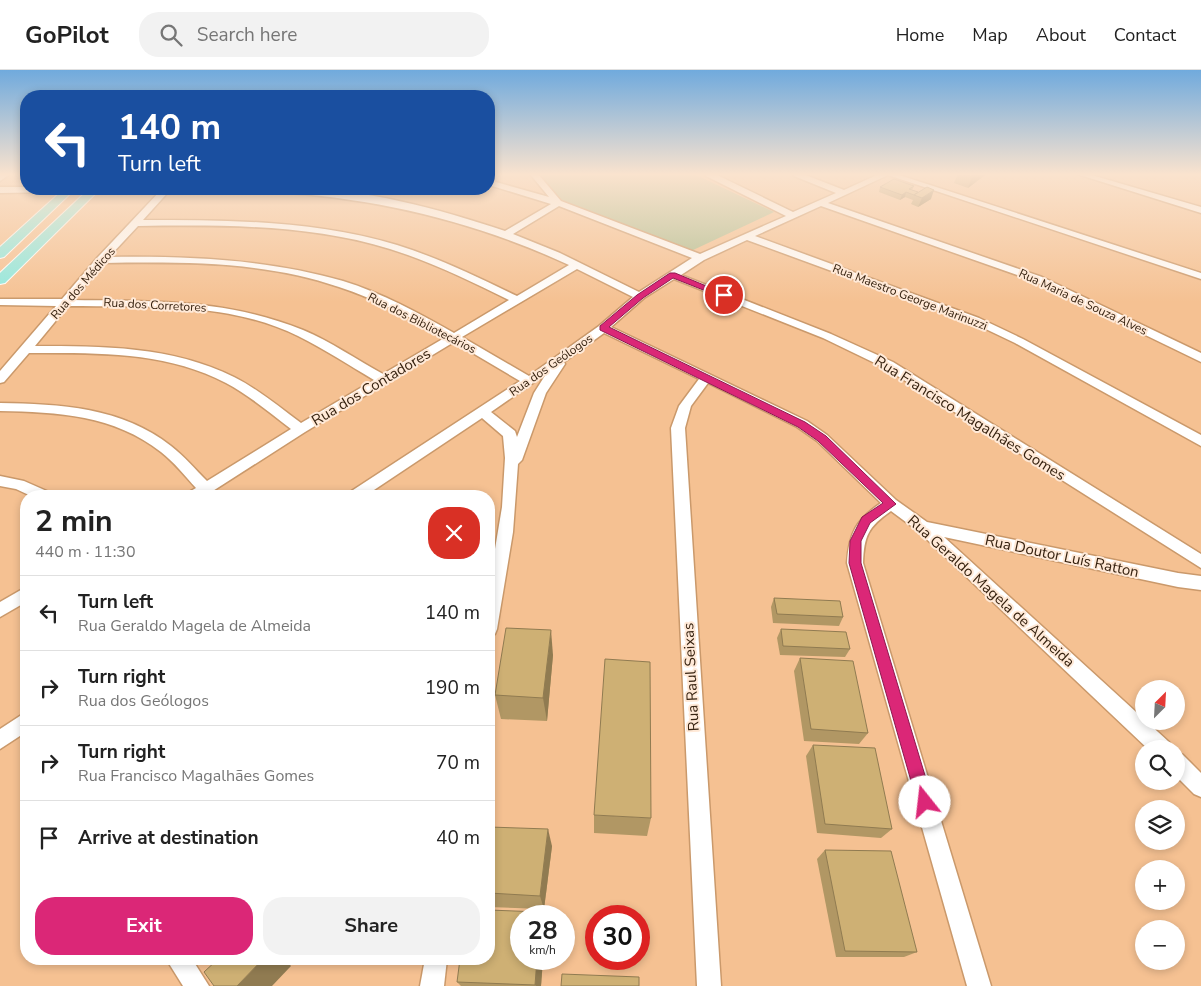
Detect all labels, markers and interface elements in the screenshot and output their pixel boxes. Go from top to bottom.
search box [139,12,489,57]
text: GoPilot [25,19,109,51]
icon: search [157,21,185,49]
text: Search here [197,22,297,48]
text: Home [896,23,944,47]
text: Map [972,23,1008,47]
text: About [1036,23,1086,47]
text: Contact [1114,23,1176,47]
text: 140 m [118,104,221,151]
icon: left [35,110,100,175]
text: Turn left [118,149,201,179]
street label: Rua dos Médicos [47,243,119,323]
street label: Rua Maestro George Marinuzzi [830,260,990,334]
street label: Rua Maria de Souza Alves [1016,265,1150,339]
pin [703,274,745,316]
icon: arrive [710,281,738,309]
street label: Rua dos Bibliotecários [365,289,479,357]
street label: Rua dos Corretores [103,294,207,316]
street label: Rua dos Geólogos [506,330,596,400]
street label: Rua dos Contadores [308,344,434,430]
street label: Rua Francisco Magalhães Gomes [871,351,1069,485]
text: 2 min [35,501,113,542]
button: close [428,507,480,559]
street label: Rua Geraldo Magela de Almeida [903,510,1079,672]
street label: Rua Doutor Luís Ratton [983,530,1141,582]
text: 440 m · 11:30 [35,541,136,563]
text: Turn left [78,589,153,615]
icon: left [35,599,63,627]
text: 140 m [425,600,480,626]
text: Rua Geraldo Magela de Almeida [78,615,311,637]
street label: Rua Raul Seixas [678,622,704,732]
text: Turn right [78,664,165,690]
icon: right [35,674,63,702]
text: 190 m [425,675,480,701]
north arrow [1135,680,1185,730]
map controls [1135,680,1185,970]
text: Rua dos Geólogos [78,690,209,712]
text: Turn right [78,739,165,765]
button: search [1135,740,1185,790]
icon: right [35,749,63,777]
text: 70 m [436,750,480,776]
text: Rua Francisco Magalhães Gomes [78,765,314,787]
position arrow [898,775,950,827]
button: layers [1135,800,1185,850]
icon: arrive [35,824,63,852]
text: Arrive at destination [78,825,259,851]
text: 40 m [436,825,480,851]
button: + [1135,860,1185,910]
button: Exit [35,897,253,955]
button: Share [263,897,480,955]
speed limit sign: 30 [585,905,650,970]
text: 28 [527,914,558,948]
button: − [1135,920,1185,970]
text: km/h [529,942,556,958]

